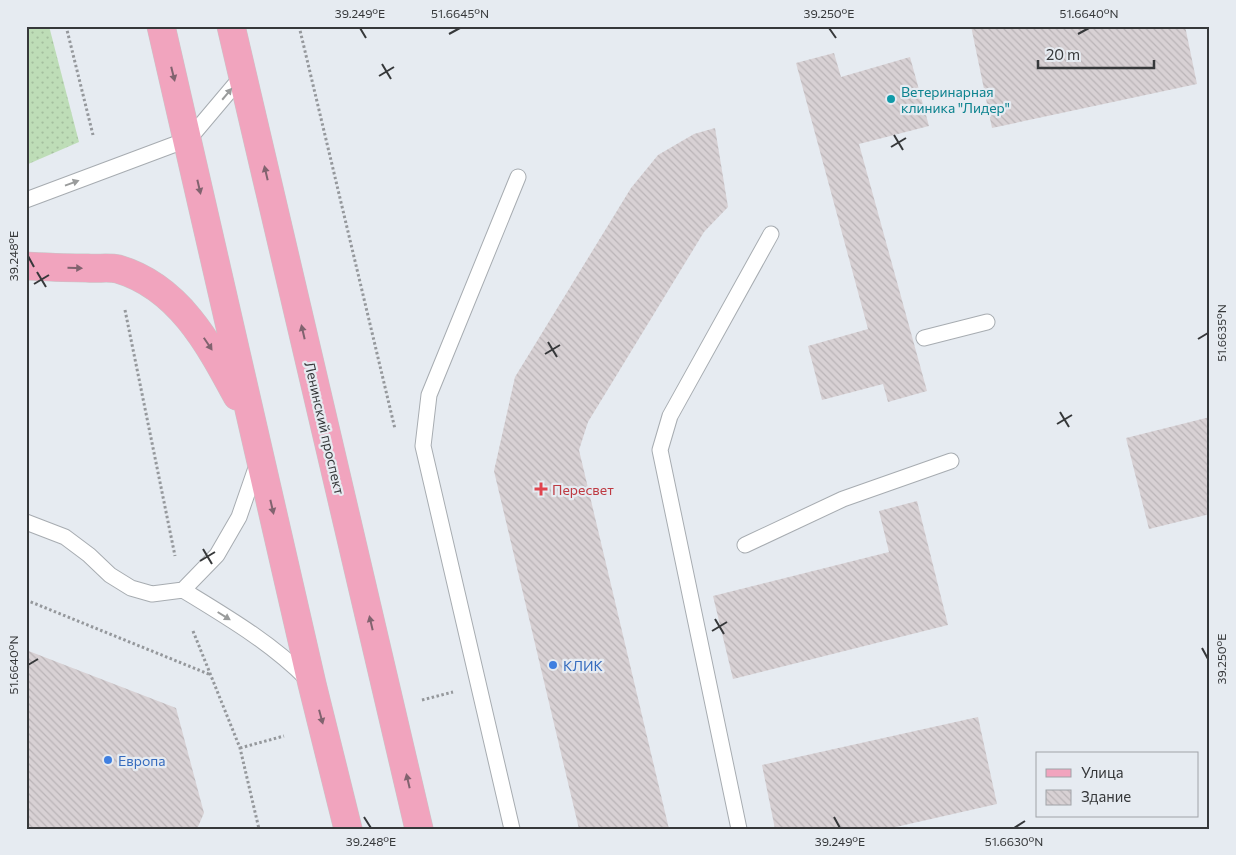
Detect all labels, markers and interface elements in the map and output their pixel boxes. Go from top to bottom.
text: 39.249°E [335,6,385,20]
text: 51.6645°N [431,6,489,20]
text: 39.250°E [804,6,854,20]
text: 51.6640°N [1060,6,1118,20]
scale bar [1038,38,1155,70]
text: 20 m [1046,45,1080,63]
one-way arrow [169,66,177,81]
place label: Ветеринарная клиника "Лидер" [901,83,1010,116]
one-way arrow [221,88,232,100]
marker: Ветеринарная клиника "Лидер" [885,93,897,105]
one-way arrow [262,166,270,181]
one-way arrow [65,179,80,187]
one-way arrow [195,179,203,194]
text: 39.248°E [6,231,20,281]
one-way arrow [67,264,83,272]
text: 51.6635°N [1214,304,1228,362]
one-way arrow [298,323,306,339]
one-way arrow [203,337,213,350]
street label: Ленинский проспект [301,360,349,497]
place label: Пересвет [552,481,614,498]
marker: Пересвет [534,482,548,496]
one-way arrow [268,500,276,515]
one-way arrow [218,611,231,620]
one-way arrow [367,616,375,631]
text: 39.250°E [1214,634,1228,684]
text: 51.6640°N [6,636,20,694]
place label: КЛИК [563,657,603,674]
marker: КЛИК [547,659,559,671]
one-way arrow [317,709,325,724]
place label: Европа [118,752,166,769]
legend [1036,752,1198,818]
marker: Европа [102,754,114,766]
text: Улица [1081,763,1123,781]
one-way arrow [404,774,412,789]
text: Здание [1081,787,1131,805]
text: 39.248°E [346,834,396,848]
text: 39.249°E [815,834,865,848]
text: 51.6630°N [985,834,1043,848]

